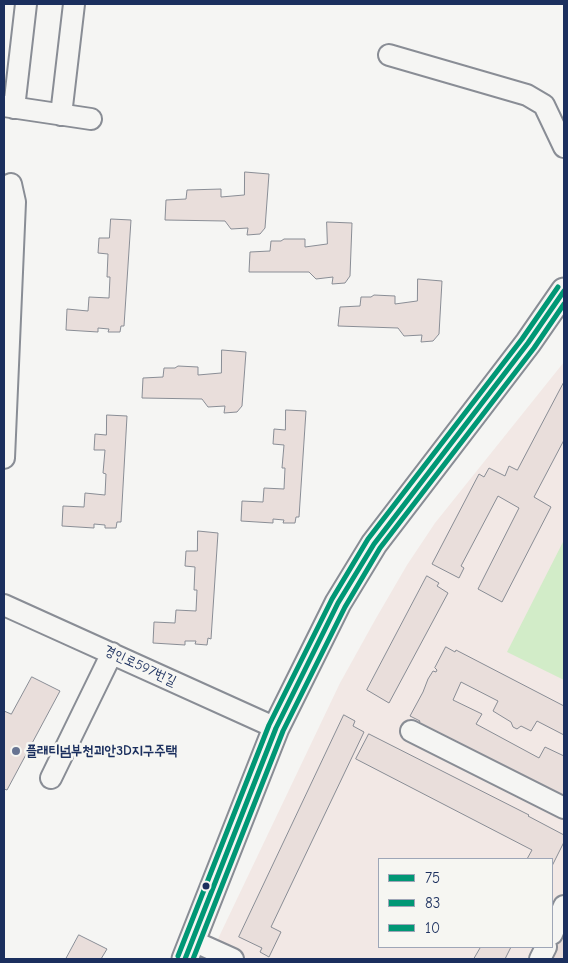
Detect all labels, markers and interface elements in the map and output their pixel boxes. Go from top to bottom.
street label: 경인로597번길 [101,642,179,690]
place label: 플래티넘부천괴안3D지구주택 [26,743,177,759]
marker: 플래티넘부천괴안3D지구주택 [10,745,22,757]
legend [378,858,553,948]
text: 75 [425,869,440,887]
unlabelled marker [201,881,211,891]
text: 83 [425,894,440,912]
text: 10 [425,919,440,937]

